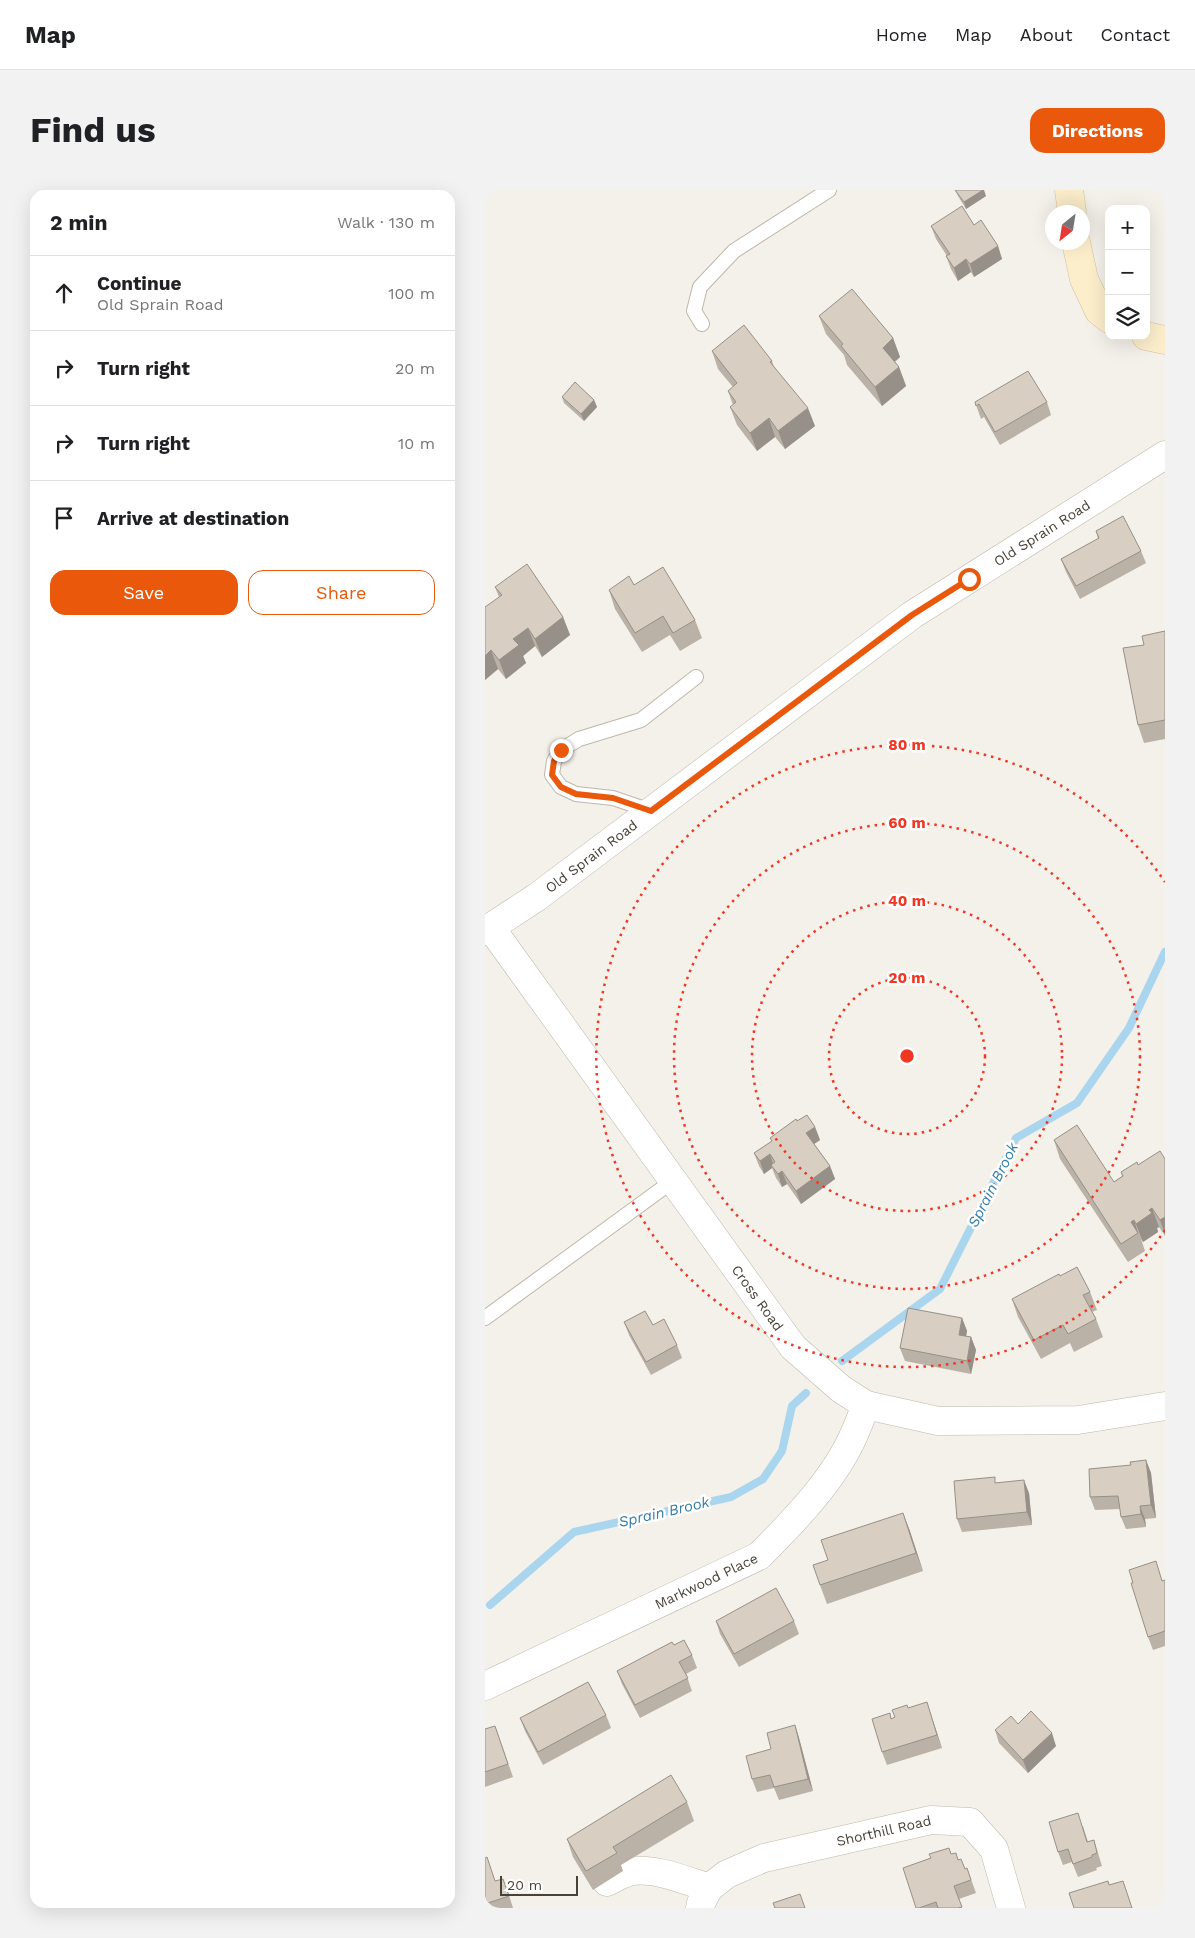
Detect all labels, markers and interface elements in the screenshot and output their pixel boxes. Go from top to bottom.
text: Map [25,21,76,49]
text: Home [876,24,927,45]
text: Map [955,24,992,45]
text: About [1020,24,1072,45]
text: Contact [1100,24,1170,45]
button: Directions [1030,108,1165,153]
text: Find us [30,109,156,151]
north arrow [1045,205,1090,250]
map controls [1105,205,1150,340]
button: + [1105,205,1150,250]
text: 2 min [50,210,107,235]
text: Walk · 130 m [337,213,435,232]
button: − [1105,250,1150,295]
text: Continue [97,272,181,295]
icon: ahead [50,279,78,307]
text: 100 m [388,284,435,303]
text: Old Sprain Road [97,295,224,314]
button: layers [1105,295,1150,340]
icon: right [50,354,78,382]
text: Turn right [97,357,190,380]
text: 20 m [395,359,435,378]
icon: right [50,429,78,457]
text: Turn right [97,432,190,455]
text: 10 m [398,434,435,453]
street label: Old Sprain Road [991,496,1093,569]
icon: arrive [50,504,78,532]
text: Arrive at destination [97,507,289,530]
route start [958,568,981,591]
button: Save [50,570,238,615]
button: Share [248,570,435,615]
text: 80 m [888,736,926,754]
route end [550,739,573,762]
text: 60 m [888,814,926,832]
street label: Old Sprain Road [542,816,640,896]
text: 40 m [888,892,926,910]
text: 20 m [888,969,926,987]
centre of rings [898,1047,916,1065]
water label: Sprain Brook [964,1139,1022,1230]
street label: Cross Road [729,1262,787,1334]
water label: Sprain Brook [617,1493,712,1531]
street label: Markwood Place [652,1550,760,1612]
street label: Shorthill Road [835,1812,933,1849]
scale bar [500,1873,577,1896]
text: 20 m [507,1877,542,1893]

